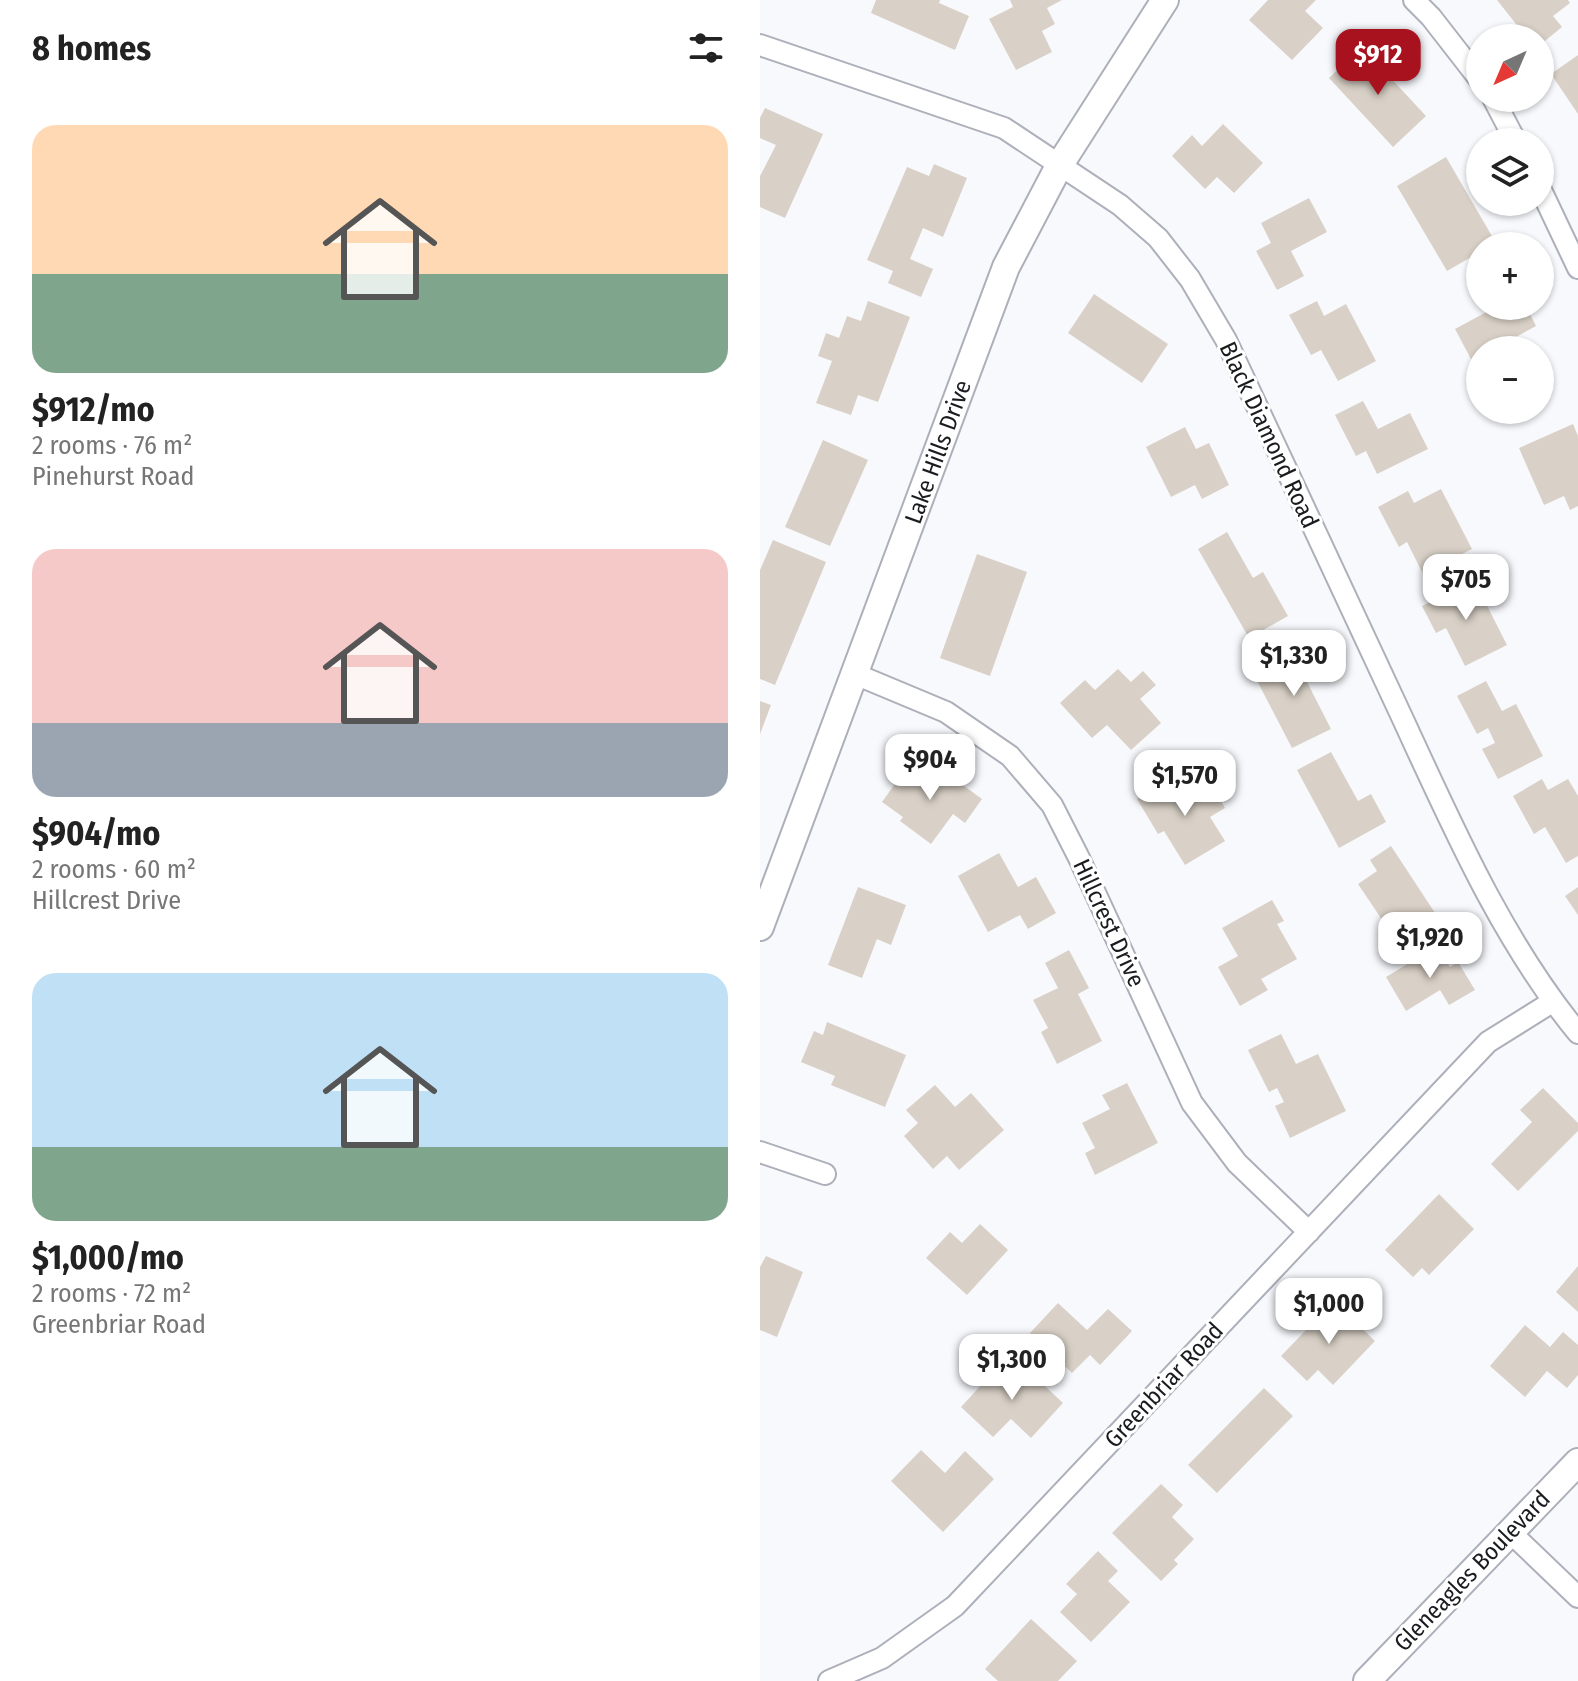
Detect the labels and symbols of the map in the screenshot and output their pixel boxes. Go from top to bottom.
north arrow [1466,24,1554,112]
pin: $912 [1331,29,1425,97]
street label: Black Diamond Road [1214,338,1324,532]
street label: Lake Hills Drive [899,376,977,528]
pin: $705 [1419,554,1513,622]
pin: $1,330 [1229,630,1359,698]
pin: $904 [883,734,977,802]
pin: $1,570 [1120,750,1250,818]
street label: Hillcrest Drive [1067,855,1151,991]
pin: $1,920 [1365,912,1495,980]
pin: $1,000 [1264,1278,1394,1346]
street label: Greenbriar Road [1099,1317,1229,1453]
pin: $1,300 [947,1334,1077,1402]
street label: Gleneagles Boulevard [1388,1485,1556,1657]

